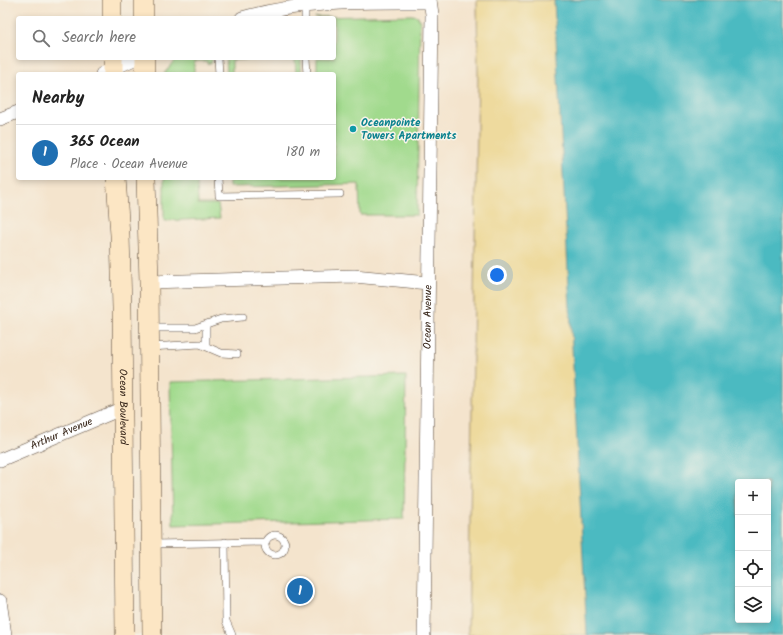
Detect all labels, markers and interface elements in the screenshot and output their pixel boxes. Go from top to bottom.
search box [16,16,336,60]
text: Search here [62,26,136,50]
icon: search [30,27,52,49]
text: Nearby [32,85,84,112]
place label: Oceanpointe Towers Apartments [361,114,457,145]
marker: Oceanpointe Towers Apartments [348,124,358,134]
text: 365 Ocean [70,130,140,154]
text: 1 [43,142,47,163]
text: 180 m [286,142,320,163]
text: Place · Ocean Avenue [70,154,188,175]
your location [487,265,507,285]
street label: Ocean Avenue [419,285,438,349]
street label: Ocean Boulevard [114,369,132,445]
street label: Arthur Avenue [28,413,96,455]
map controls [735,479,771,623]
button: + [735,479,771,515]
button: − [735,515,771,551]
button: locate [735,551,771,587]
pin: 1 [287,576,313,606]
button: layers [735,587,771,623]

